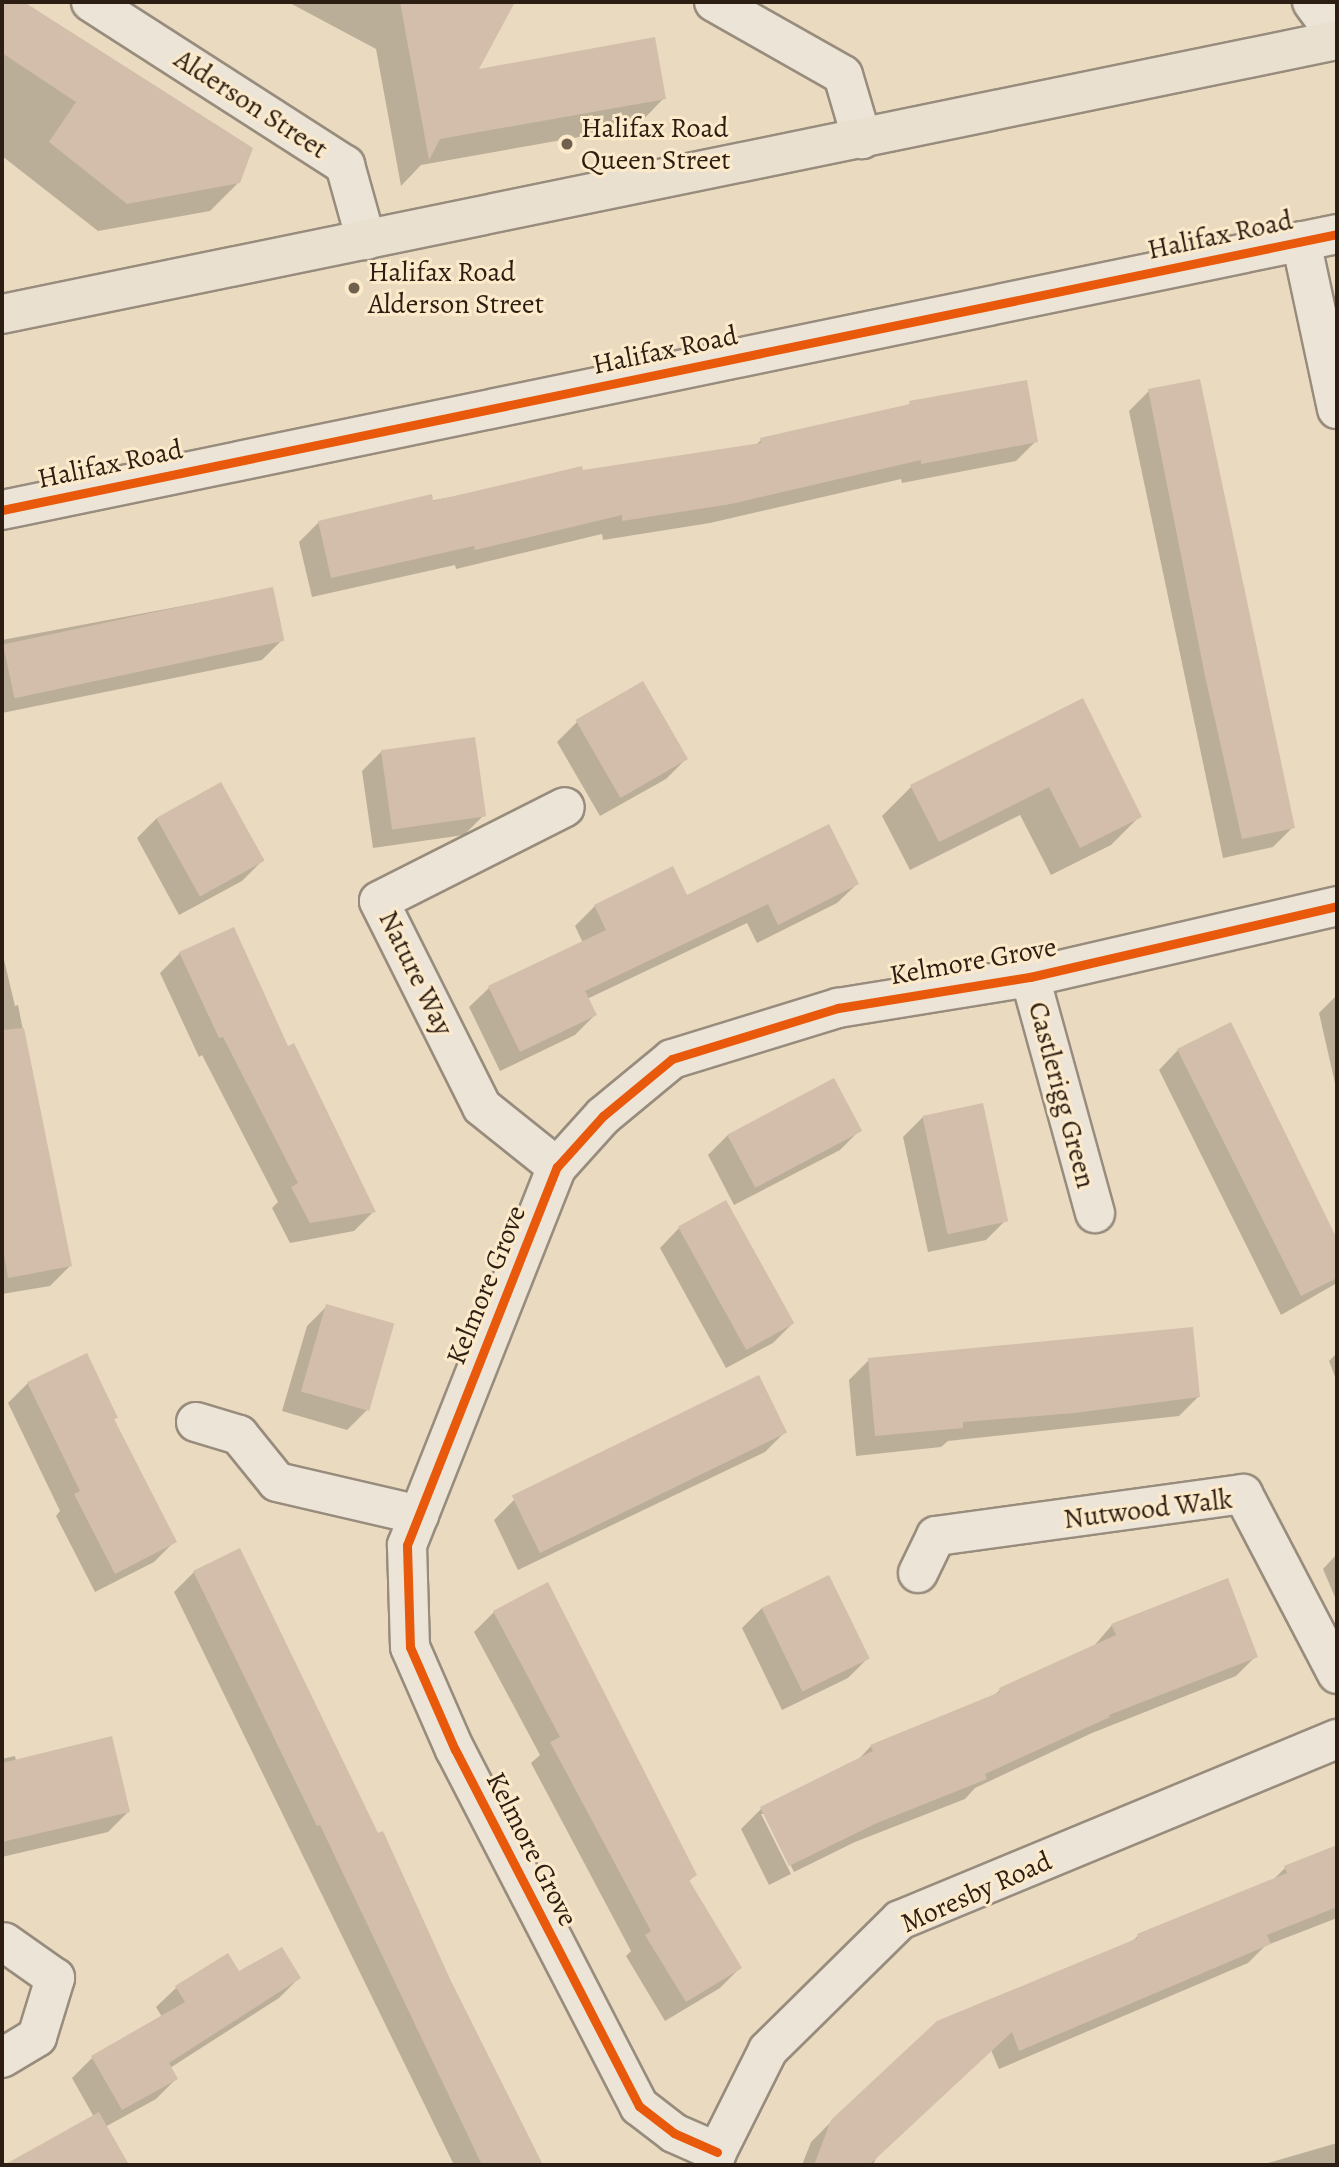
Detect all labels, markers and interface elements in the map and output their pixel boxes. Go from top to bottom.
street label: Alderson Street [168,42,334,166]
place label: Halifax Road Queen Street [581,111,730,177]
marker: Halifax Road Queen Street [559,136,575,152]
street label: Halifax Road [1144,203,1296,267]
place label: Halifax Road Alderson Street [368,255,544,321]
marker: Halifax Road Alderson Street [346,280,362,296]
street label: Halifax Road [589,318,741,382]
street label: Halifax Road [34,432,186,496]
street label: Nature Way [371,905,461,1041]
street label: Kelmore Grove [887,930,1059,992]
street label: Castlerigg Green [1021,998,1103,1192]
street label: Kelmore Grove [439,1201,533,1369]
street label: Nutwood Walk [1062,1482,1234,1536]
street label: Kelmore Grove [479,1766,585,1932]
street label: Moresby Road [895,1844,1057,1940]

